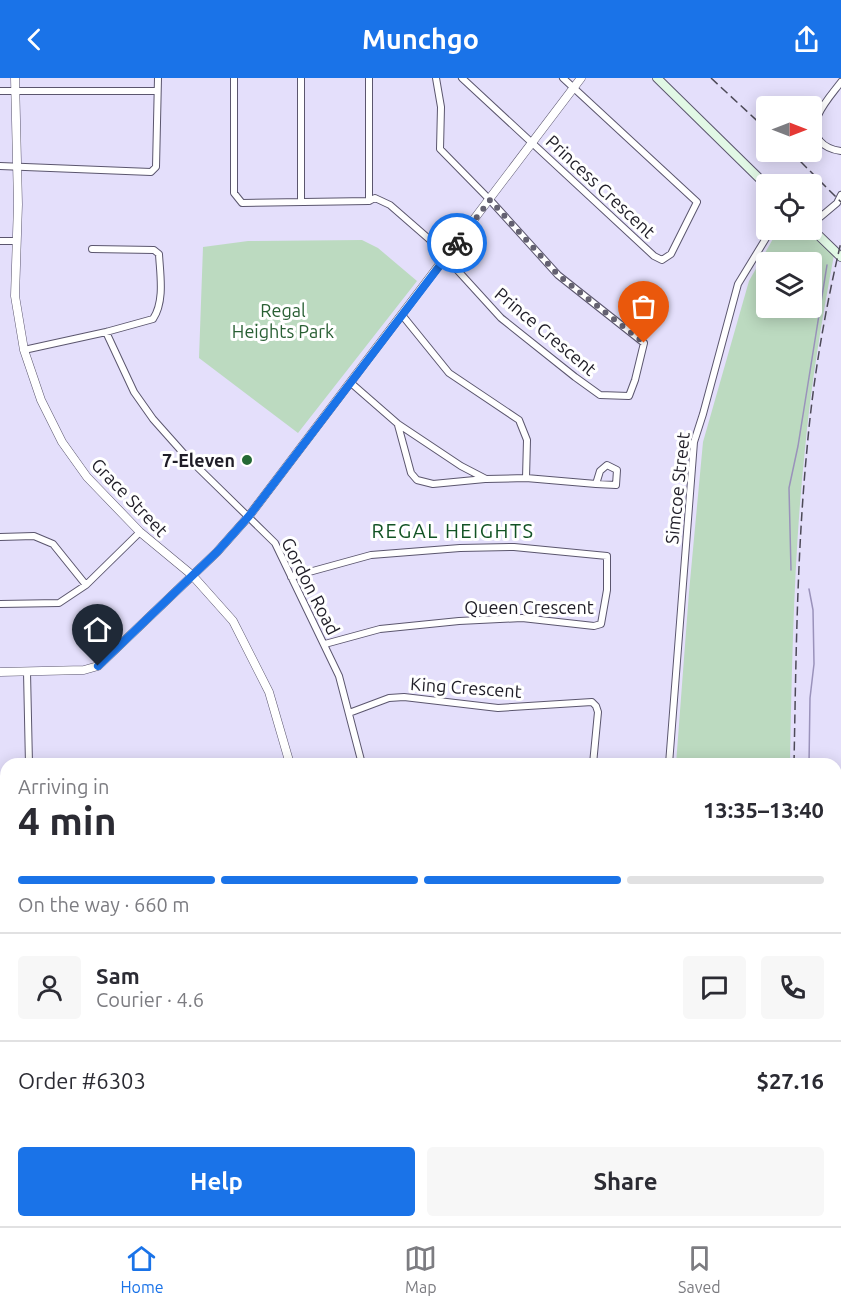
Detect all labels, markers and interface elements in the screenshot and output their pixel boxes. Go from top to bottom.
icon: back [18,23,51,56]
icon: share [790,23,823,56]
text: Munchgo [362,24,479,54]
north arrow [756,96,822,162]
map controls [756,96,822,318]
street label: Princess Crescent [542,130,660,242]
button: locate [756,174,822,240]
courier [427,213,487,273]
icon: bike [441,227,474,260]
button: layers [756,252,822,318]
pin [618,281,669,343]
street label: Prince Crescent [491,283,601,379]
icon: bag [627,290,660,323]
park label: Regal Heights Park [232,300,334,341]
street label: Simcoe Street [661,431,693,545]
place label: 7-Eleven [162,450,235,470]
marker: 7-Eleven [240,453,254,467]
street label: Grace Street [88,454,172,540]
district label: REGAL HEIGHTS [372,519,535,542]
street label: Gordon Road [278,534,344,638]
street label: Queen Crescent [464,597,594,618]
pin [72,604,123,666]
icon: home [81,613,114,646]
street label: King Crescent [410,673,522,701]
text: Arriving in [18,775,109,798]
text: 13:35–13:40 [703,797,824,822]
text: 4 min [18,799,117,842]
text: On the way · 660 m [18,893,190,916]
button: person [18,956,81,1019]
button: chat [683,956,746,1019]
button: phone [761,956,824,1019]
text: Sam [96,963,140,988]
text: Courier · 4.6 [96,988,204,1011]
text: Order #6303 [18,1068,146,1093]
text: $27.16 [757,1068,824,1093]
button: Help [18,1147,415,1216]
button: Share [427,1147,824,1216]
tab: Home [120,1242,164,1296]
tab: Map [404,1242,437,1296]
tab: Saved [678,1242,721,1296]

